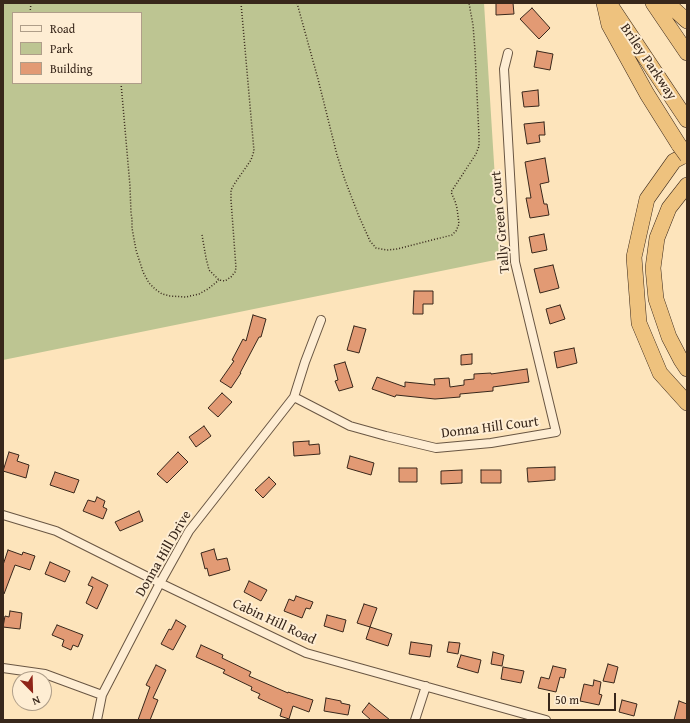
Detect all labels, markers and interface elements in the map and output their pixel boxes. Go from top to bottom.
legend [12,12,142,84]
text: Road [50,20,75,37]
street label: Briley Parkway [616,21,680,103]
text: Park [50,40,73,57]
text: Building [50,60,93,77]
street label: Tally Green Court [488,170,514,274]
street label: Donna Hill Court [440,414,540,442]
street label: Donna Hill Drive [133,508,195,600]
street label: Cabin Hill Road [230,595,318,649]
north arrow [12,671,52,711]
scale bar [550,685,618,711]
text: 50 m [555,691,579,708]
text: N [30,692,43,710]

